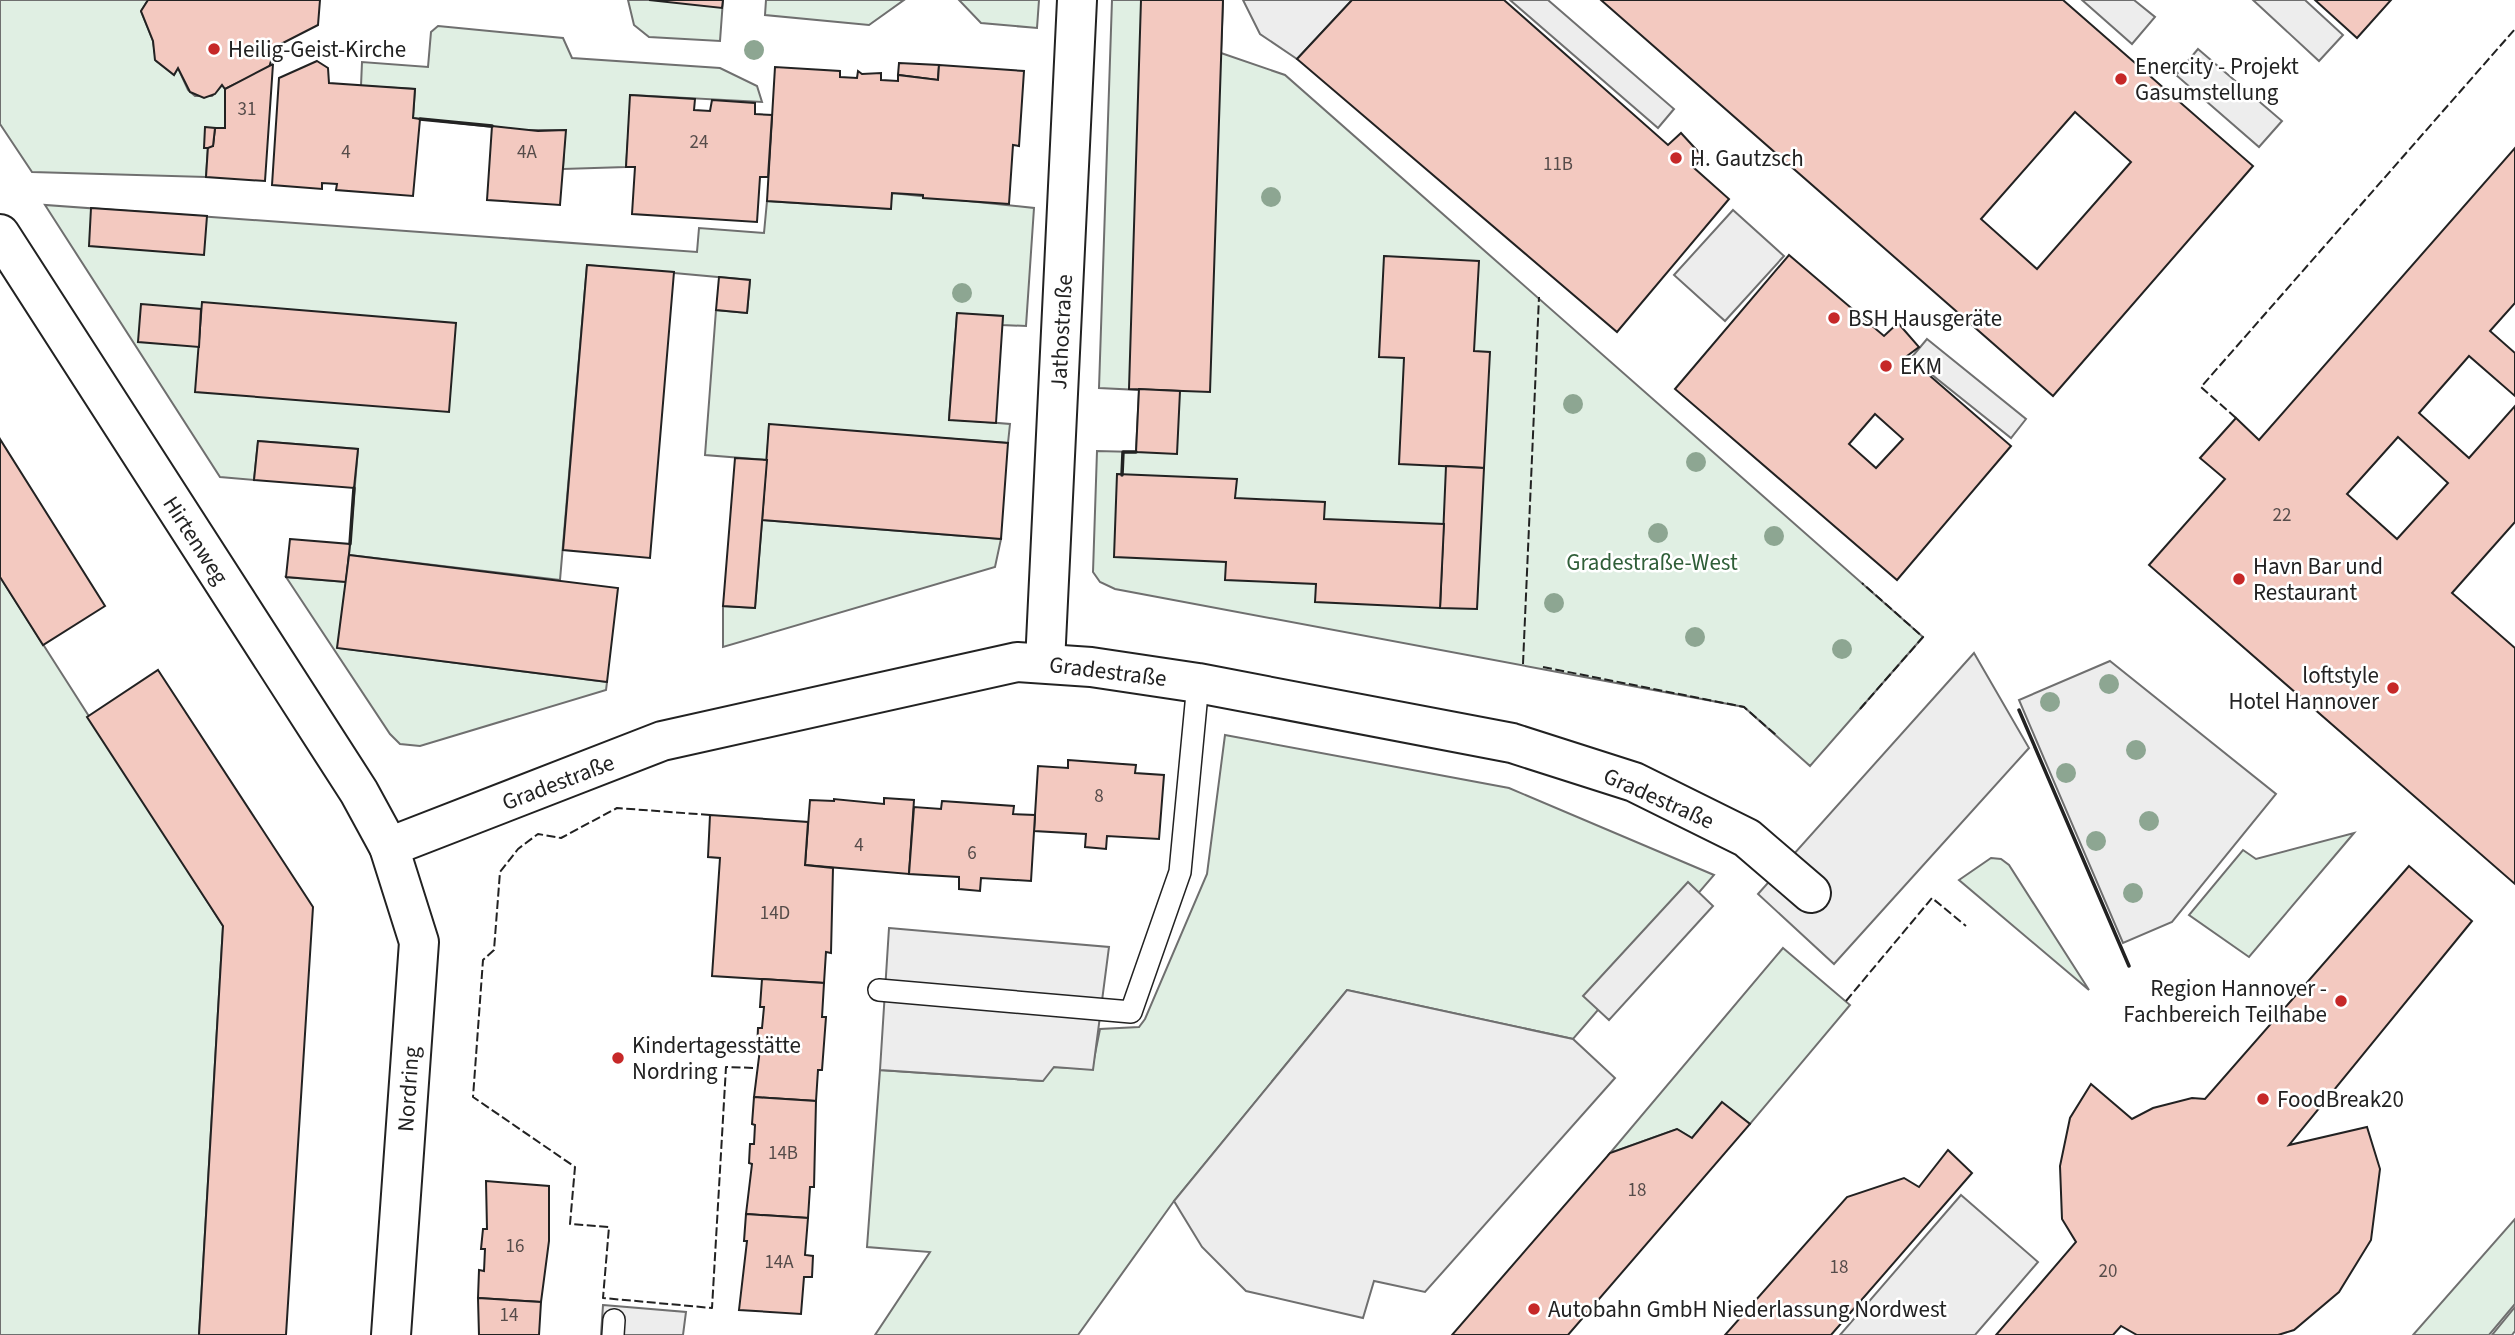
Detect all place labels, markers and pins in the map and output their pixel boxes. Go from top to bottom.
place label: Heilig-Geist-Kirche [228,33,406,66]
marker: Heilig-Geist-Kirche [206,41,222,57]
place label: Enercity - Projekt Gasumstellung [2135,50,2299,109]
marker: Enercity - Projekt Gasumstellung [2113,71,2129,87]
place label: H. Gautzsch [1690,142,1804,175]
marker: H. Gautzsch [1668,150,1684,166]
place label: BSH Hausgeräte [1848,302,2002,335]
marker: BSH Hausgeräte [1826,310,1842,326]
place label: EKM [1900,350,1942,383]
marker: EKM [1878,358,1894,374]
place label: Havn Bar und Restaurant [2253,550,2383,609]
marker: Havn Bar und Restaurant [2231,571,2247,587]
place label: loftstyle Hotel Hannover [2228,659,2380,718]
marker: loftstyle Hotel Hannover [2385,680,2401,696]
place label: Region Hannover - Fachbereich Teilhabe [2123,972,2327,1031]
marker: Region Hannover - Fachbereich Teilhabe [2333,993,2349,1009]
place label: Kindertagesstätte Nordring [632,1029,801,1088]
marker: Kindertagesstätte Nordring [610,1050,626,1066]
place label: FoodBreak20 [2277,1083,2404,1116]
marker: FoodBreak20 [2255,1091,2271,1107]
place label: Autobahn GmbH Niederlassung Nordwest [1548,1293,1947,1326]
marker: Autobahn GmbH Niederlassung Nordwest [1526,1301,1542,1317]

